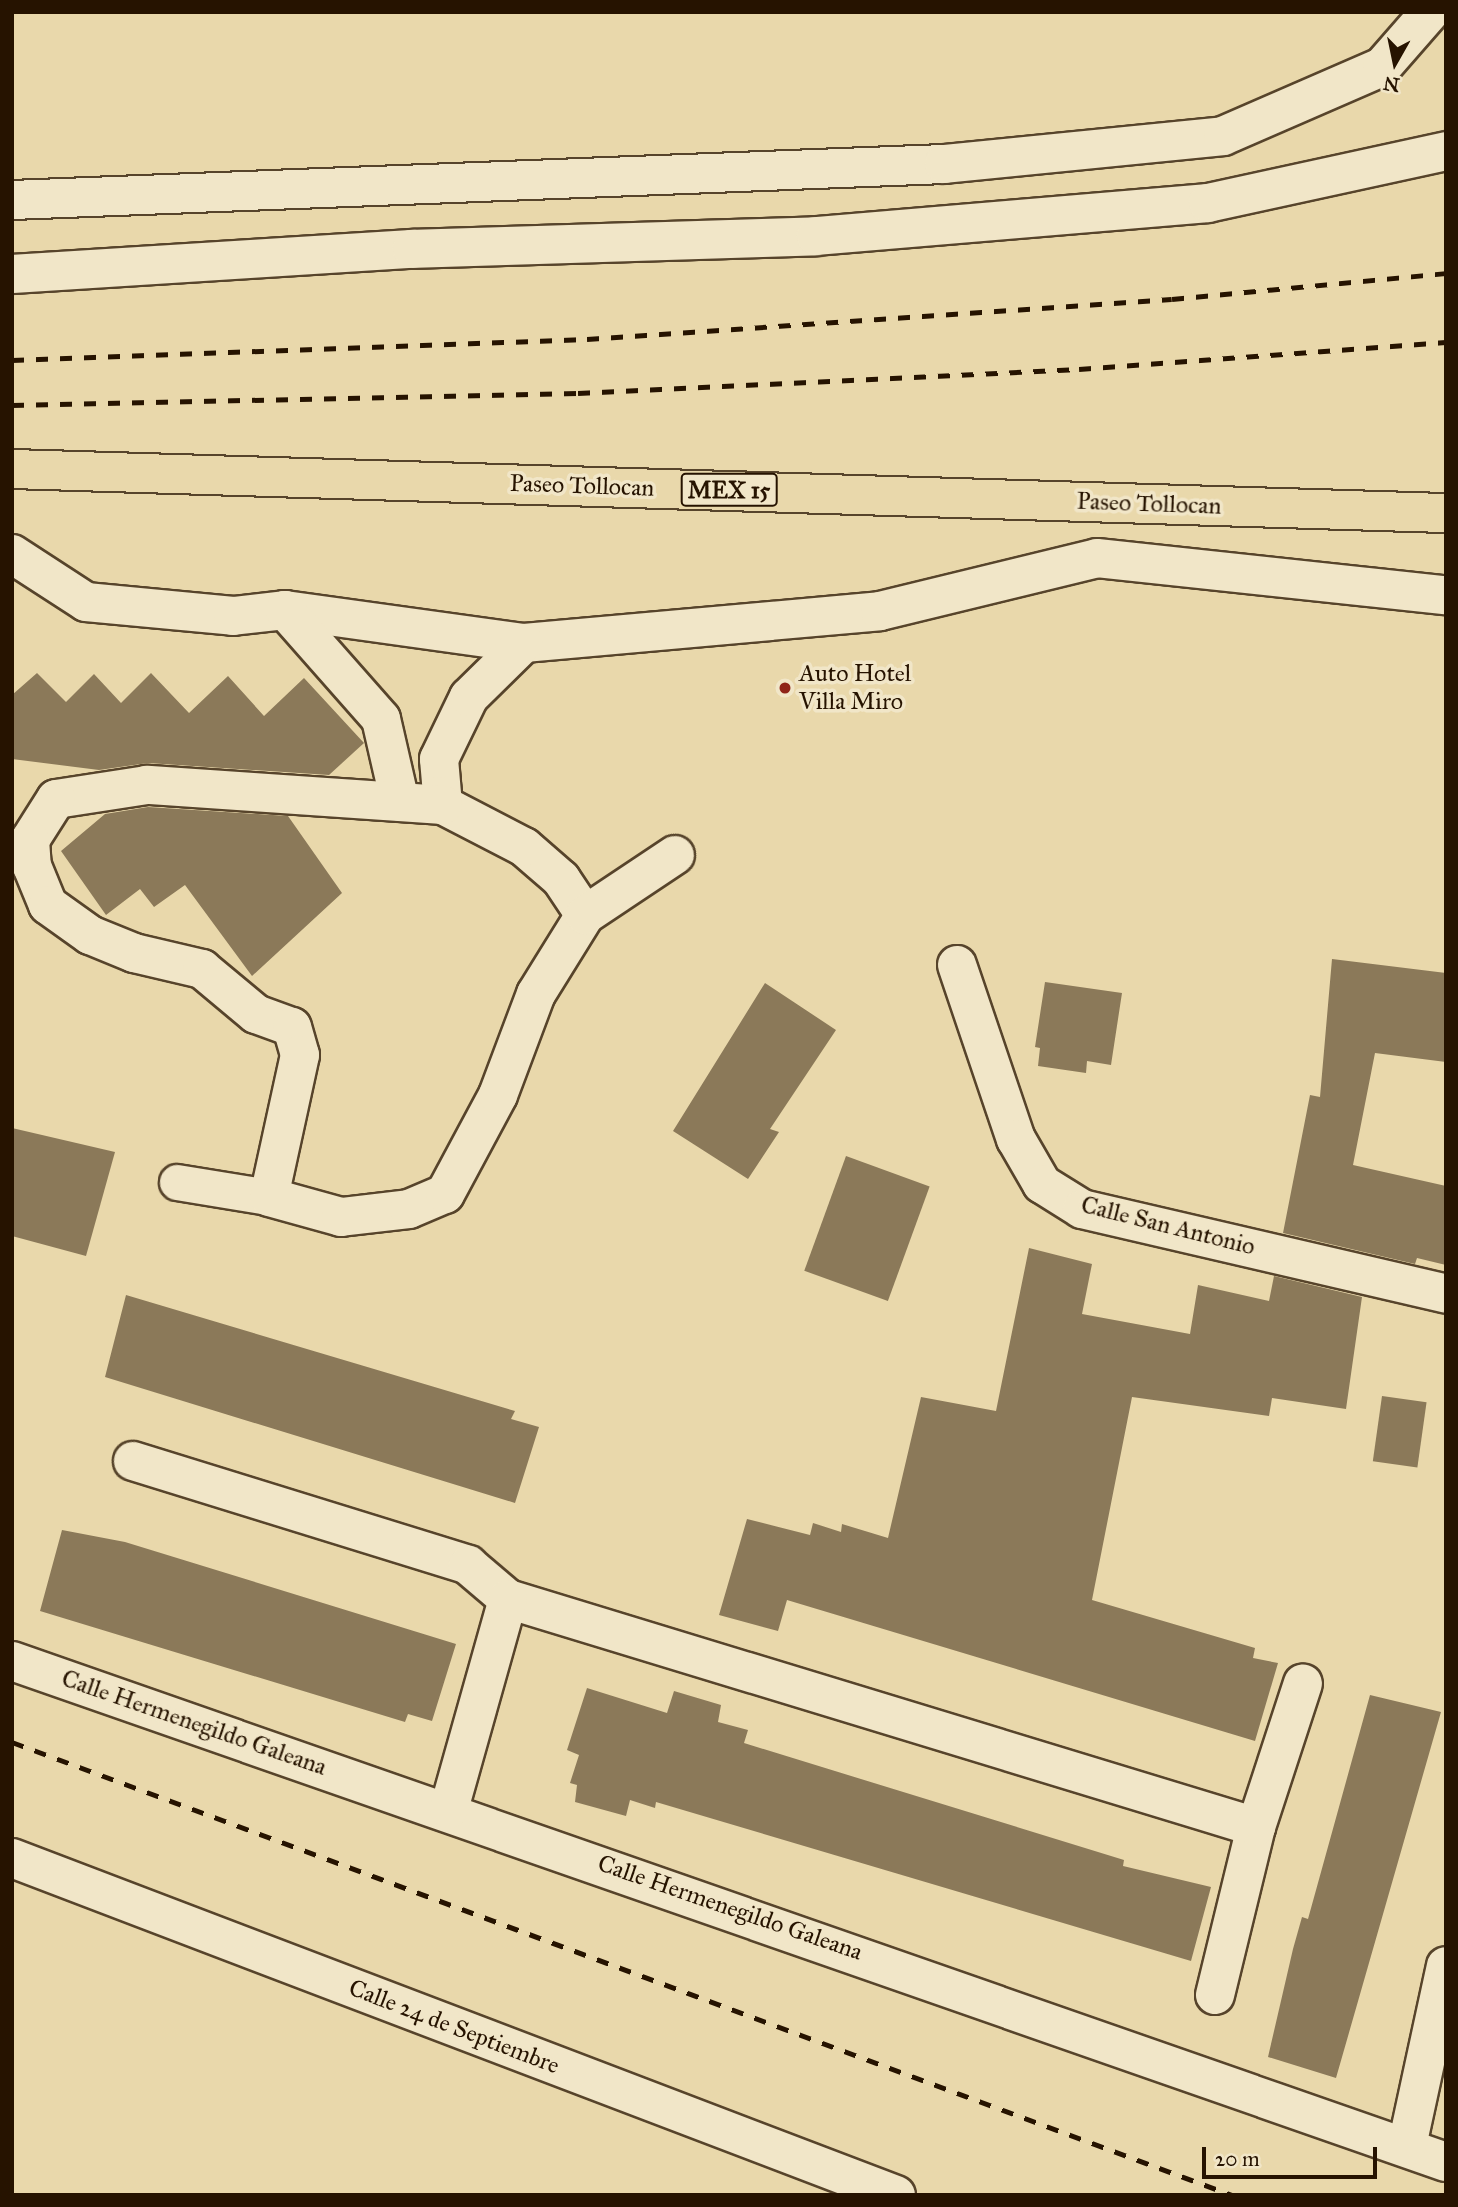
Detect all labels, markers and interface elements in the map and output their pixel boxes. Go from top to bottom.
north arrow [1360,28,1430,98]
text: N [1382,72,1401,97]
street label: Paseo Tollocan [509,469,655,503]
road number: MEX 15 [680,470,778,510]
street label: Paseo Tollocan [1076,487,1222,521]
place label: Auto Hotel Villa Miro [799,660,911,716]
marker: Auto Hotel Villa Miro [777,680,793,696]
street label: Calle San Antonio [1078,1190,1258,1262]
street label: Calle Hermenegildo Galeana [58,1664,330,1782]
street label: Calle Hermenegildo Galeana [594,1849,866,1967]
street label: Calle 24 de Septiembre [345,1974,563,2080]
scale bar [1206,2134,1381,2178]
text: 20 m [1215,2146,1260,2172]

